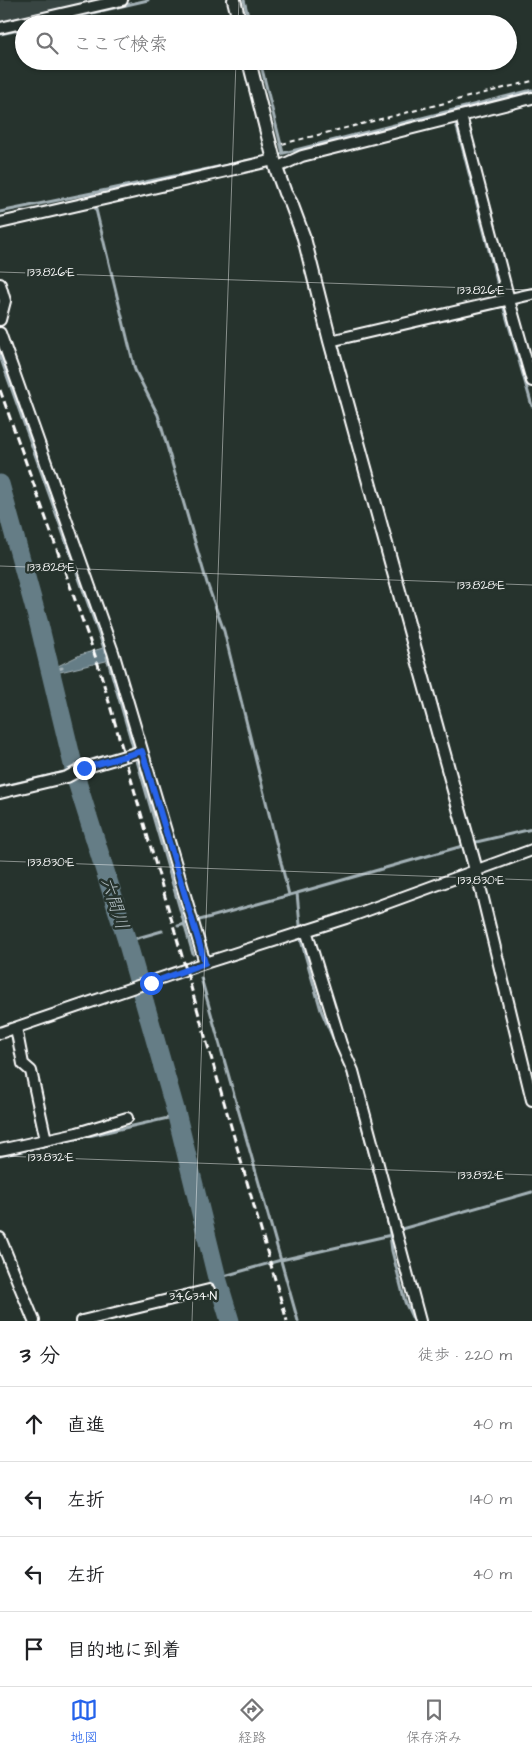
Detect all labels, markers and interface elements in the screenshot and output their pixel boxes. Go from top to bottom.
search box [15,15,517,70]
icon: search [33,29,61,57]
text: ここで検索 [73,31,168,58]
text: 133.826°E [27,264,75,281]
text: 133.826°E [457,282,505,299]
text: 133.828°E [27,559,75,576]
text: 133.828°E [457,577,505,594]
route end [73,757,96,780]
text: 133.830°E [28,854,74,871]
text: 133.830°E [458,872,504,889]
water label: 六間川 [94,874,135,933]
route start [140,972,163,995]
text: 133.832°E [28,1149,74,1166]
text: 133.832°E [458,1167,504,1184]
text: 34.634°N [169,1288,217,1305]
text: 3 分 [20,1341,60,1370]
text: 徒歩 · 220 m [418,1344,512,1366]
icon: ahead [20,1410,48,1438]
text: 直進 [67,1412,105,1439]
text: 40 m [472,1413,512,1435]
icon: left [20,1485,48,1513]
text: 左折 [67,1487,105,1514]
text: 140 m [470,1488,512,1510]
icon: left [20,1560,48,1588]
text: 左折 [67,1562,105,1589]
text: 40 m [472,1563,512,1585]
icon: arrive [20,1635,48,1663]
text: 目的地に到着 [67,1637,181,1664]
tab: 地図 [70,1696,98,1748]
tab: 経路 [238,1696,266,1748]
tab: 保存済み [406,1696,462,1748]

